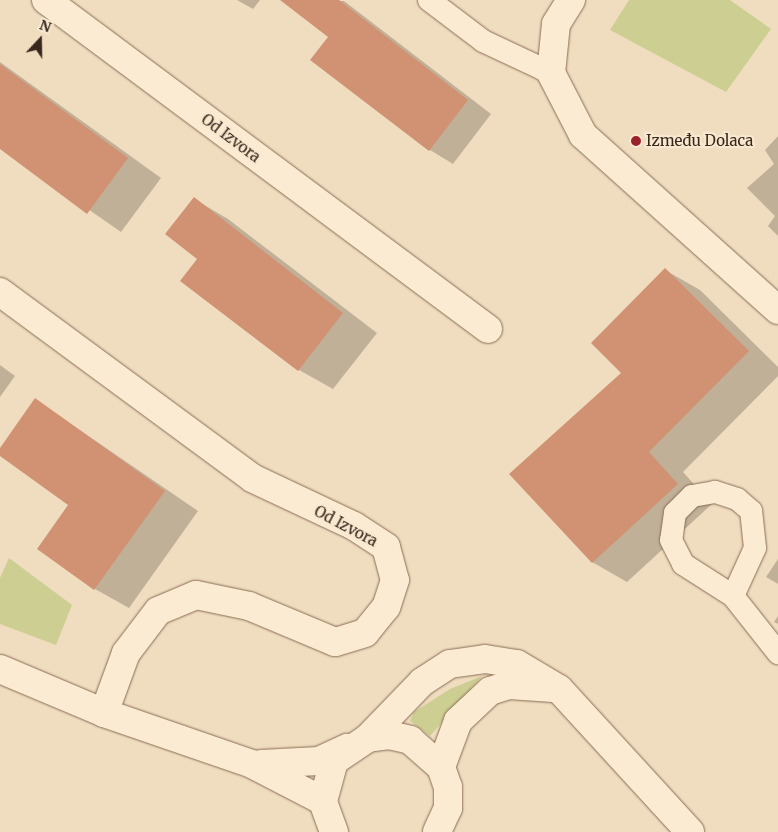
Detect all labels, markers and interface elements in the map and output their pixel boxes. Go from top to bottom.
north arrow [15,15,65,65]
text: N [37,16,54,36]
street label: Od Izvora [198,110,264,166]
place label: Između Dolaca [646,132,753,150]
marker: Između Dolaca [630,135,642,147]
street label: Od Izvora [311,502,381,550]

